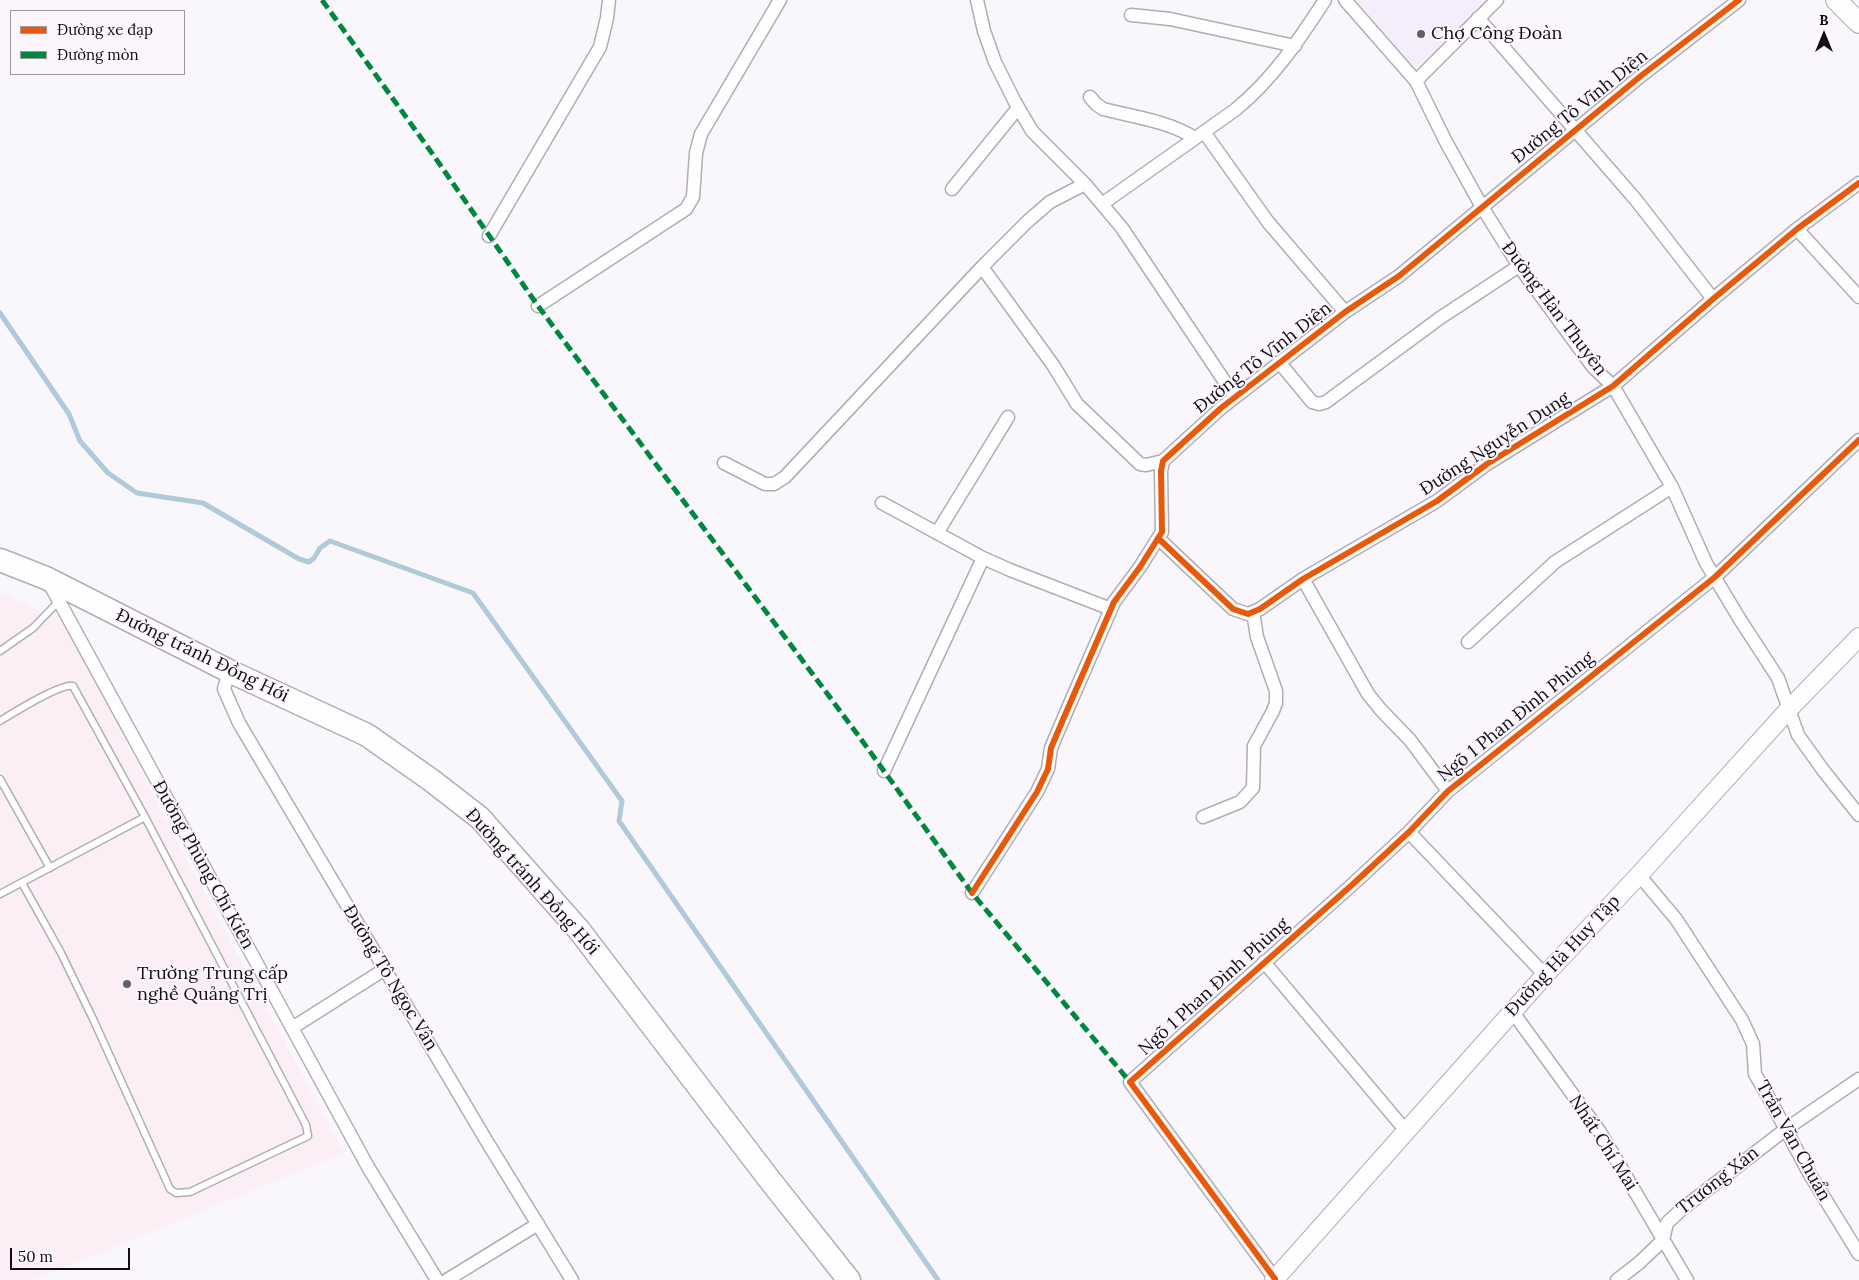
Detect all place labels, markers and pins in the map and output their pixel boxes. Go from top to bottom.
place label: Chợ Công Đoàn [1431,23,1563,45]
marker: Chợ Công Đoàn [1415,28,1427,40]
place label: Trường Trung cấp nghề Quảng Trị [137,963,288,1006]
marker: Trường Trung cấp nghề Quảng Trị [121,978,133,990]

